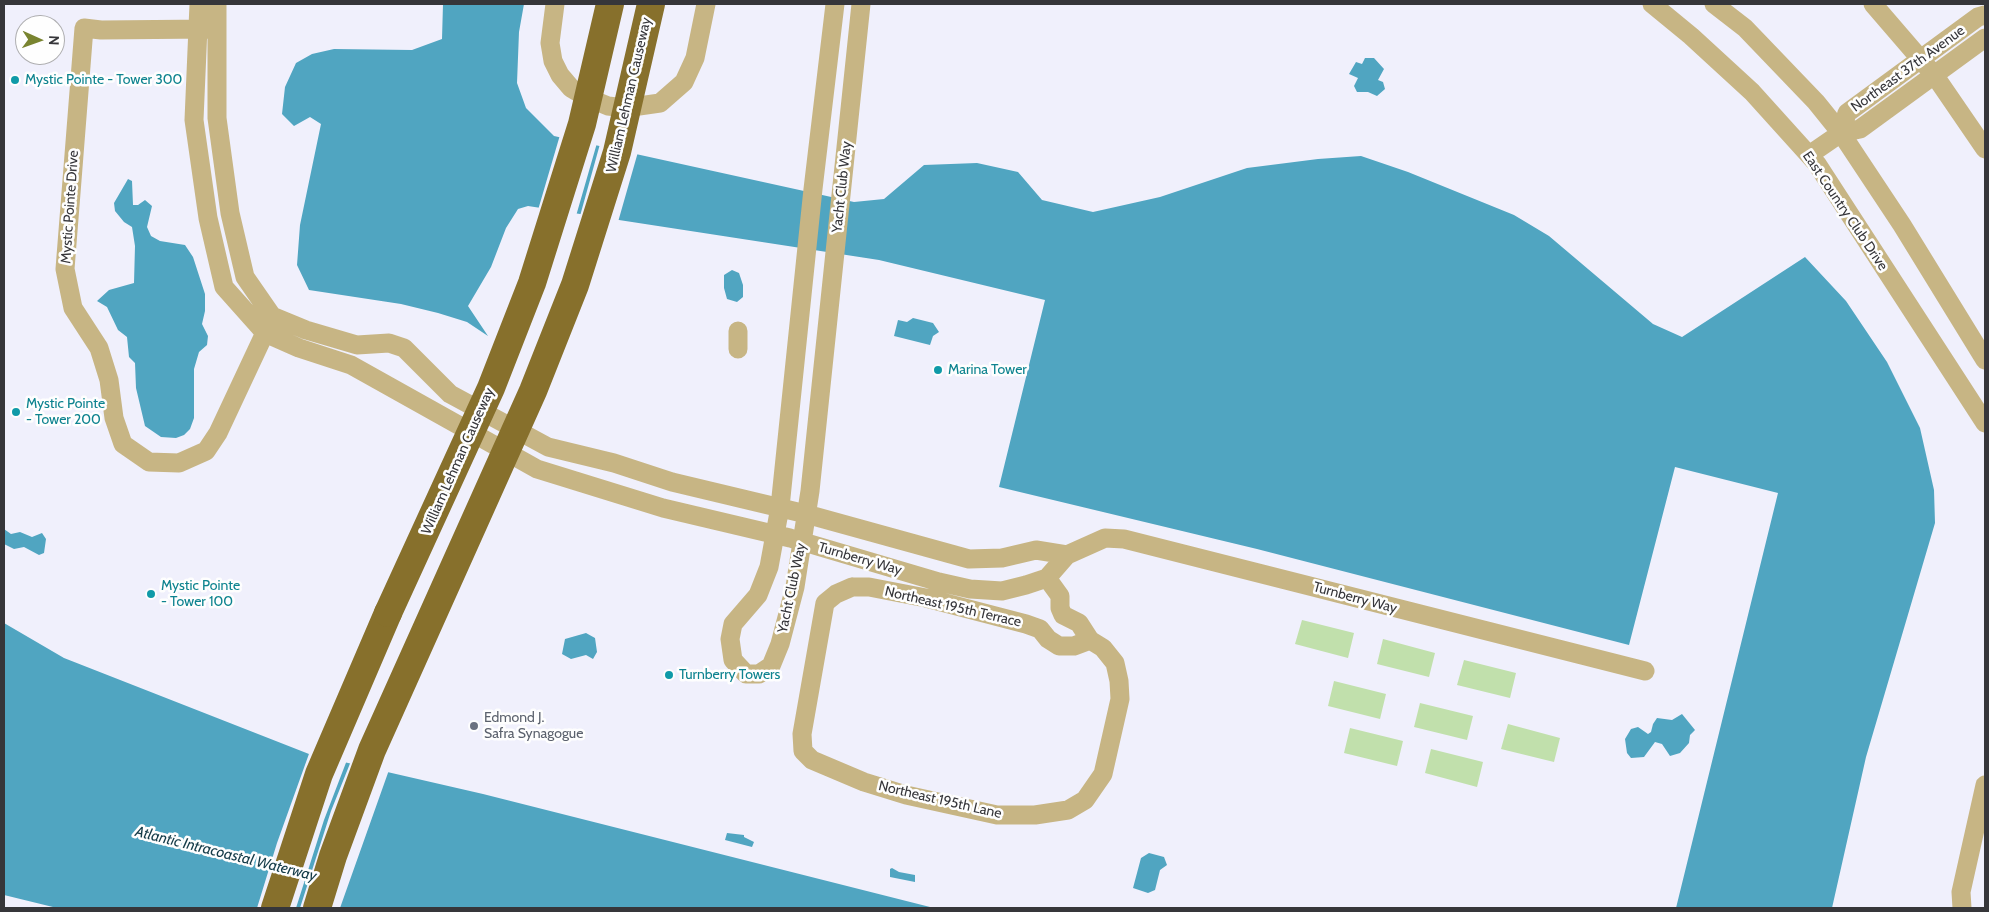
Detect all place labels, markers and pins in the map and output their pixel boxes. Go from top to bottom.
place label: Mystic Pointe - Tower 300 [25,72,182,88]
marker: Mystic Pointe - Tower 300 [9,74,21,86]
place label: Marina Tower [948,362,1027,378]
marker: Marina Tower [932,364,944,376]
place label: Mystic Pointe - Tower 200 [26,396,105,428]
marker: Mystic Pointe - Tower 200 [10,406,22,418]
place label: Mystic Pointe - Tower 100 [161,578,240,610]
marker: Mystic Pointe - Tower 100 [145,588,157,600]
place label: Turnberry Towers [679,667,780,683]
marker: Turnberry Towers [663,669,675,681]
place label: Edmond J. Safra Synagogue [484,710,583,742]
marker: Edmond J. Safra Synagogue [468,720,480,732]

